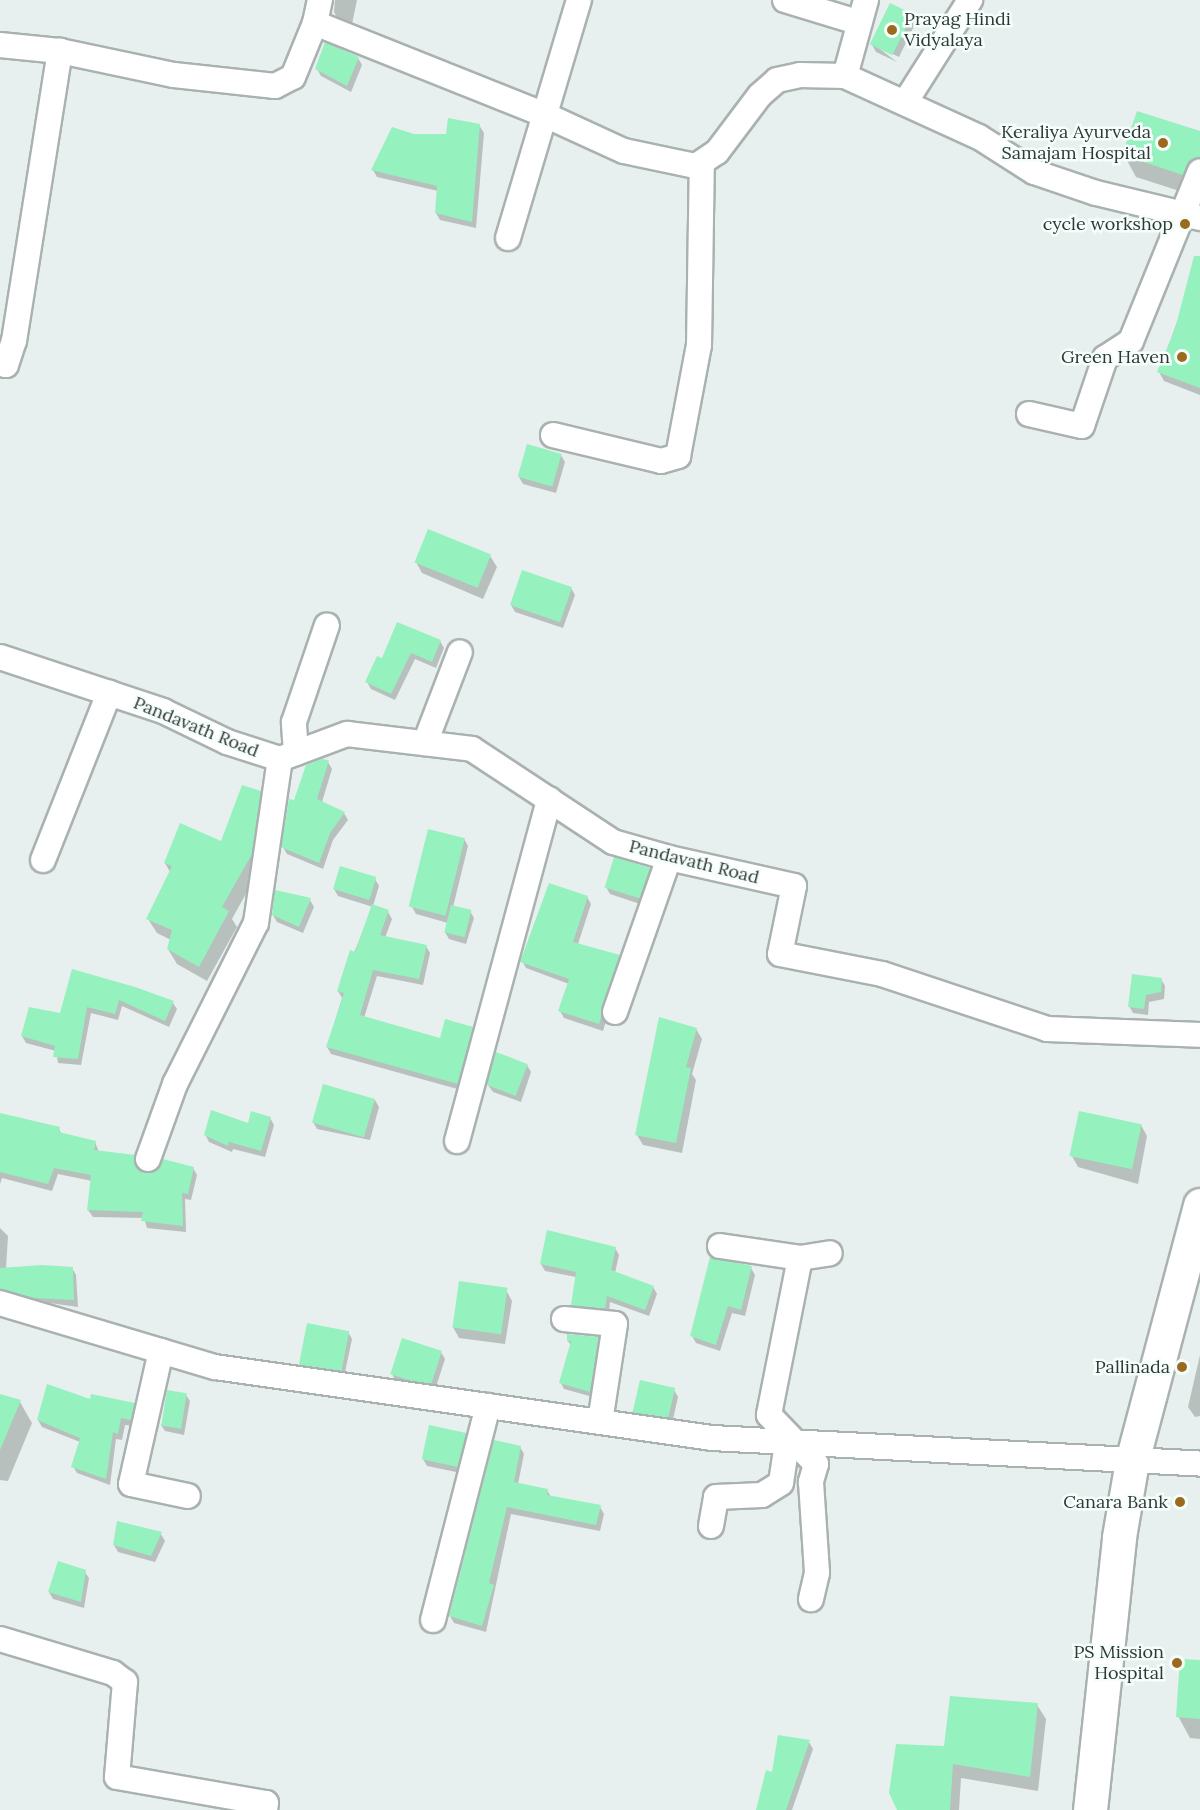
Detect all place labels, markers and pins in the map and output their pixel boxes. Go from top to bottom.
place label: Prayag Hindi Vidyalaya [904,9,1011,52]
marker: Prayag Hindi Vidyalaya [885,23,899,37]
place label: Keraliya Ayurveda Samajam Hospital [1001,122,1151,164]
marker: Keraliya Ayurveda Samajam Hospital [1156,136,1170,150]
place label: cycle workshop [1043,213,1173,235]
marker: cycle workshop [1178,217,1192,231]
place label: Green Haven [1061,346,1170,368]
marker: Green Haven [1175,350,1189,364]
place label: Pallinada [1095,1356,1170,1378]
marker: Pallinada [1175,1360,1189,1374]
place label: Canara Bank [1063,1491,1168,1513]
marker: Canara Bank [1173,1495,1187,1509]
place label: PS Mission Hospital [1073,1642,1164,1684]
marker: PS Mission Hospital [1168,1654,1186,1672]

